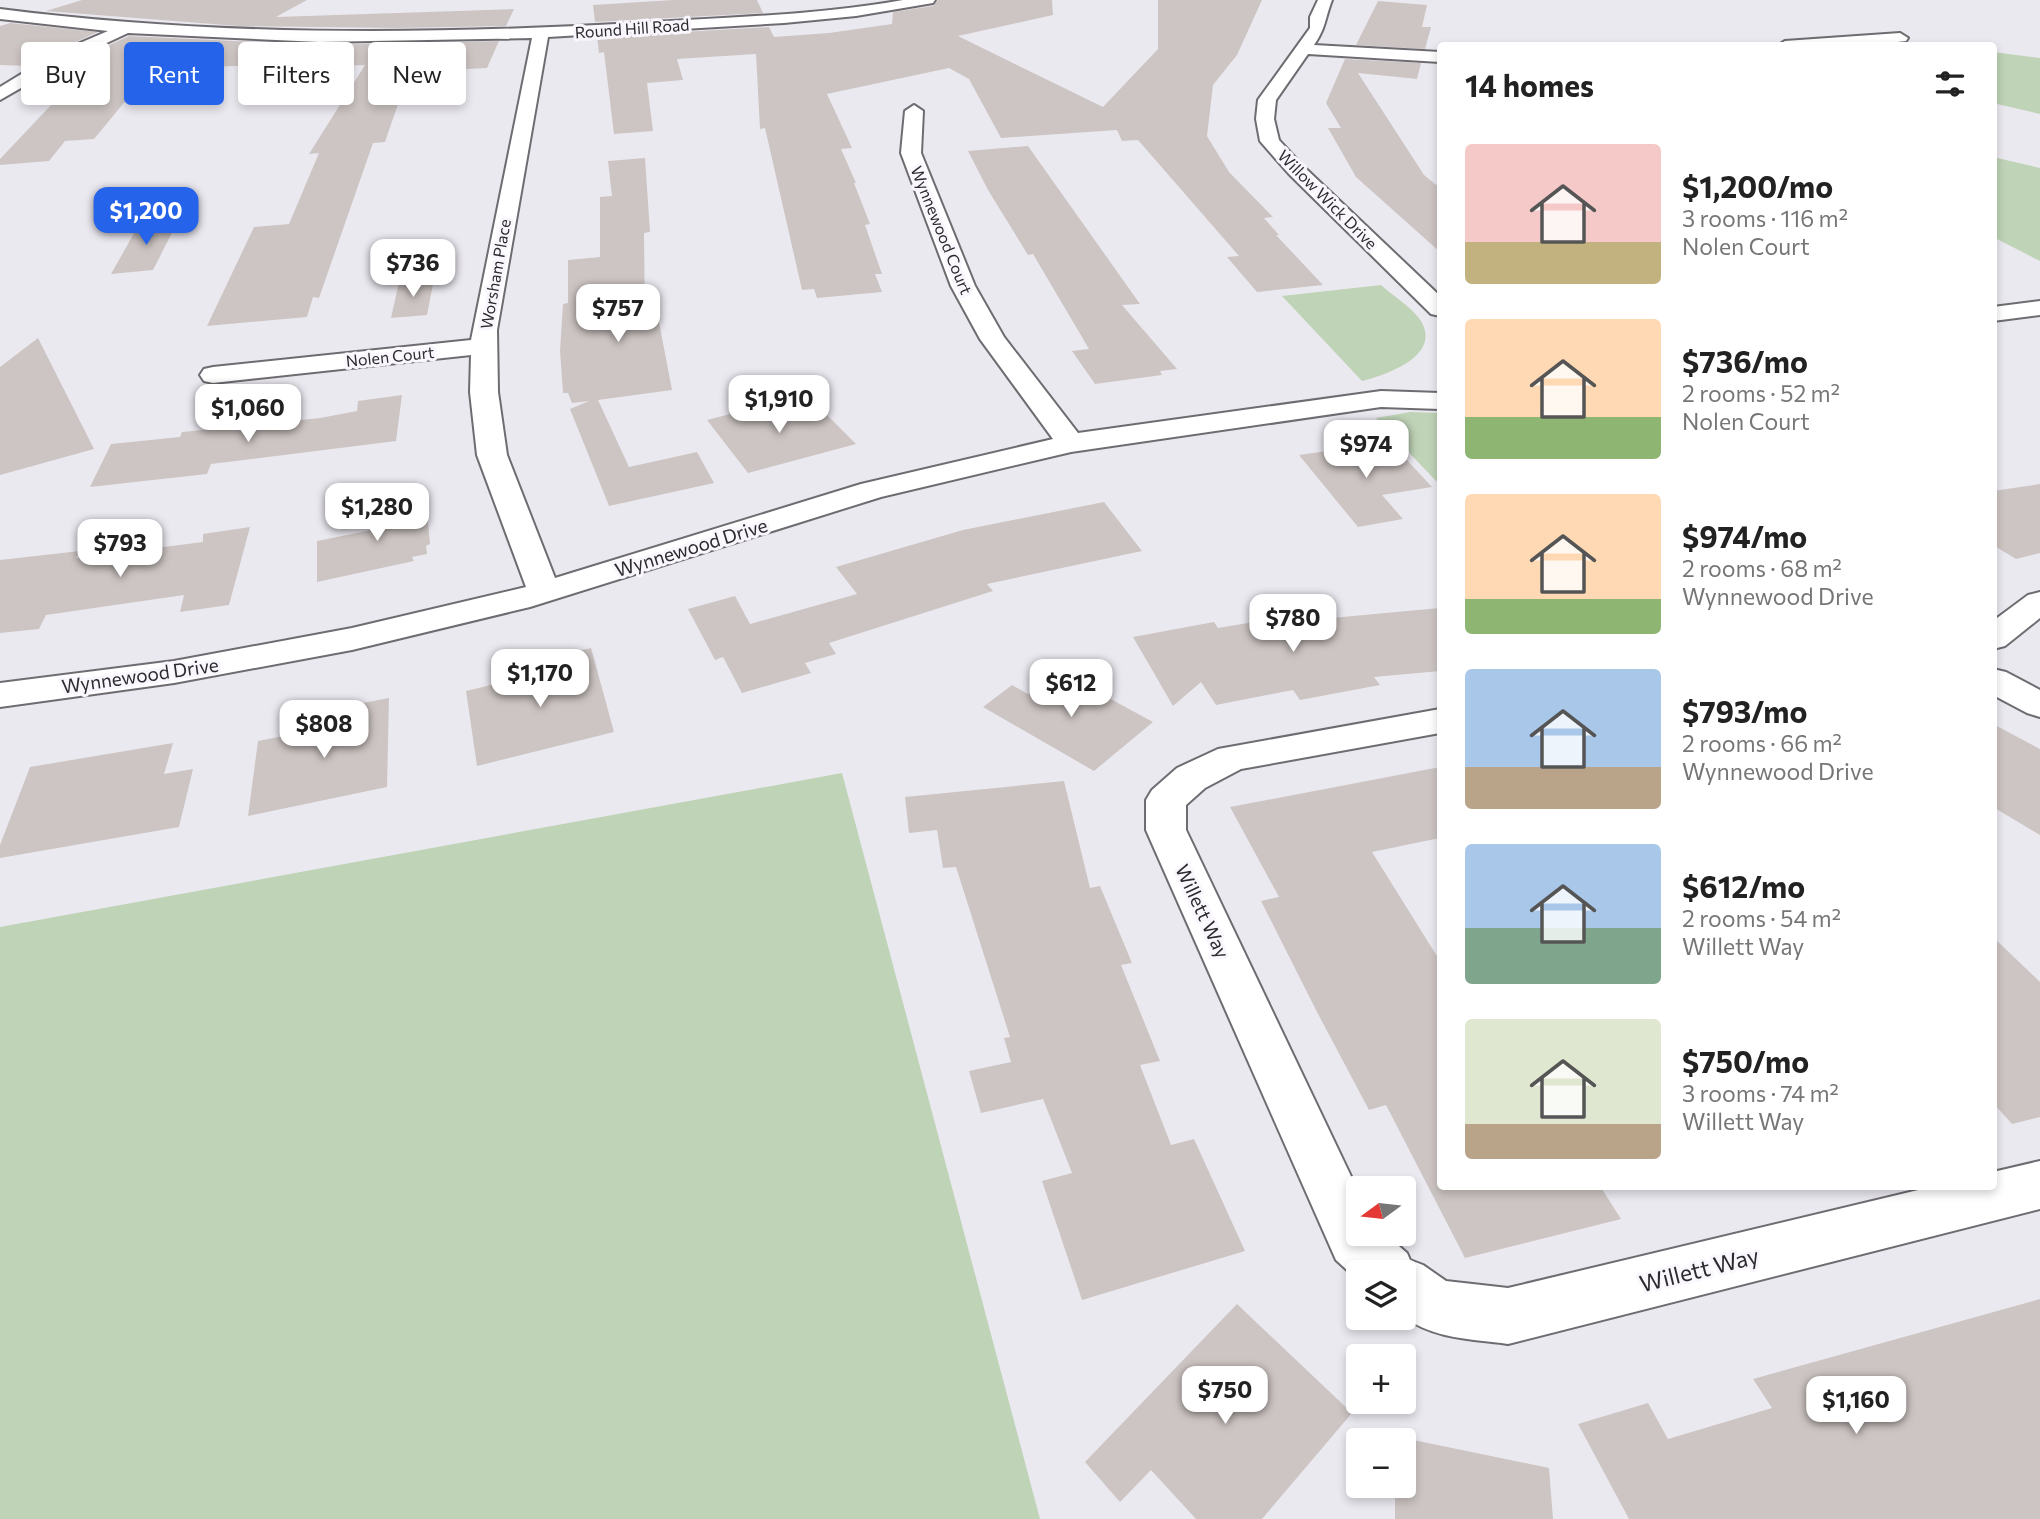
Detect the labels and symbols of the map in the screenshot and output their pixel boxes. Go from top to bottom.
street label: Round Hill Road [574,15,690,41]
street label: Willow Wick Drive [1274,145,1382,253]
street label: Wynnewood Court [908,163,977,297]
pin: $1,200 [89,188,203,247]
street label: Worsham Place [476,217,514,331]
pin: $736 [372,240,454,299]
pin: $757 [577,284,659,344]
street label: Nolen Court [345,342,436,370]
pin: $1,910 [722,376,836,435]
pin: $1,060 [191,384,305,444]
pin: $974 [1325,420,1407,480]
pin: $1,280 [320,484,434,543]
street label: Wynnewood Drive [612,513,770,581]
pin: $793 [79,520,161,579]
pin: $780 [1252,594,1334,654]
pin: $1,170 [483,650,597,709]
street label: Wynnewood Drive [60,653,220,697]
pin: $612 [1030,660,1112,719]
pin: $808 [283,700,365,760]
street label: Willett Way [1171,860,1235,962]
north arrow [1346,1176,1416,1246]
street label: Willett Way [1636,1241,1762,1297]
pin: $750 [1184,1366,1266,1426]
pin: $1,160 [1799,1376,1913,1436]

